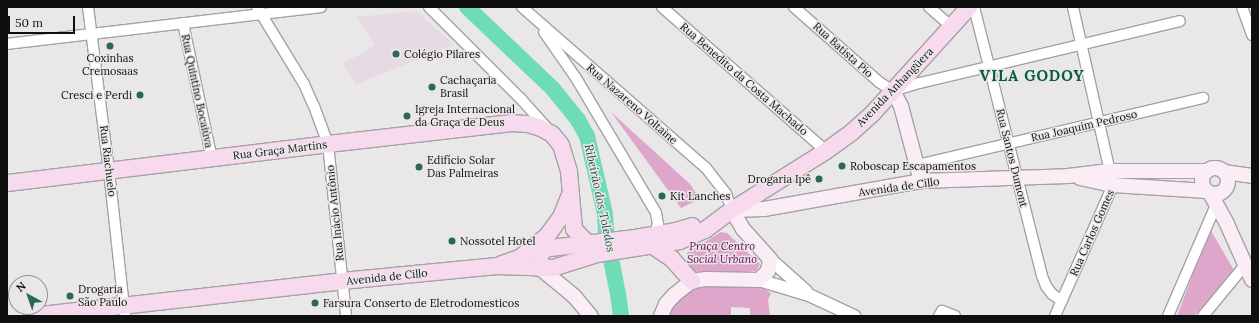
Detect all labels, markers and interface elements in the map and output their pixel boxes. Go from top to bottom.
scale bar [10,8,77,34]
text: 50 m [15,15,43,30]
street label: Rua Benedito da Costa Machado [677,20,811,138]
street label: Rua Batista Pio [810,20,876,80]
street label: Rua Quintino Bocaiúva [178,33,216,149]
marker: Coxinhas Cremosaas [105,41,115,51]
street label: Avenida Anhangüera [854,45,936,129]
place label: Colégio Pilares [404,47,480,61]
marker: Colégio Pilares [391,49,401,59]
place label: Coxinhas Cremosaas [82,52,138,78]
street label: Rua Nazareno Voltaine [584,61,680,147]
district label: VILA GODOY [980,67,1084,85]
place label: Cachaçaria Brasil [440,74,497,100]
marker: Cachaçaria Brasil [427,82,437,92]
place label: Cresci e Perdi [61,88,132,102]
marker: Cresci e Perdi [135,90,145,100]
place label: Igreja Internacional da Graça de Deus [415,103,515,129]
street label: Rua Santos Dumont [993,107,1031,209]
street label: Rua Joaquim Pedroso [1030,107,1138,145]
marker: Igreja Internacional da Graça de Deus [402,111,412,121]
street label: Rua Riachuelo [97,124,119,198]
street label: Rua Graça Martins [232,138,328,162]
water label: Ribeirão dos Toledos [582,143,618,253]
place label: Edifício Solar Das Palmeiras [427,154,498,180]
place label: Roboscap Escapamentos [850,159,976,173]
marker: Roboscap Escapamentos [837,161,847,171]
marker: Edifício Solar Das Palmeiras [414,162,424,172]
street label: Rua Inácio Antônio [323,164,347,262]
place label: Drogaria Ipê [747,172,811,186]
marker: Drogaria Ipê [814,174,824,184]
street label: Avenida de Cillo [858,175,940,199]
street label: Rua Carlos Gomes [1067,188,1117,278]
place label: Kit Lanches [670,189,730,203]
marker: Kit Lanches [657,191,667,201]
place label: Nossotel Hotel [460,234,535,248]
marker: Nossotel Hotel [447,236,457,246]
park label: Praça Centro Social Urbano [687,240,757,266]
street label: Avenida de Cillo [346,266,428,288]
north arrow [8,275,48,315]
text: N [13,278,29,295]
place label: Drogaria São Paulo [78,283,127,309]
marker: Drogaria São Paulo [65,291,75,301]
place label: Farsura Conserto de Eletrodomesticos [323,296,519,310]
marker: Farsura Conserto de Eletrodomesticos [310,298,320,308]

